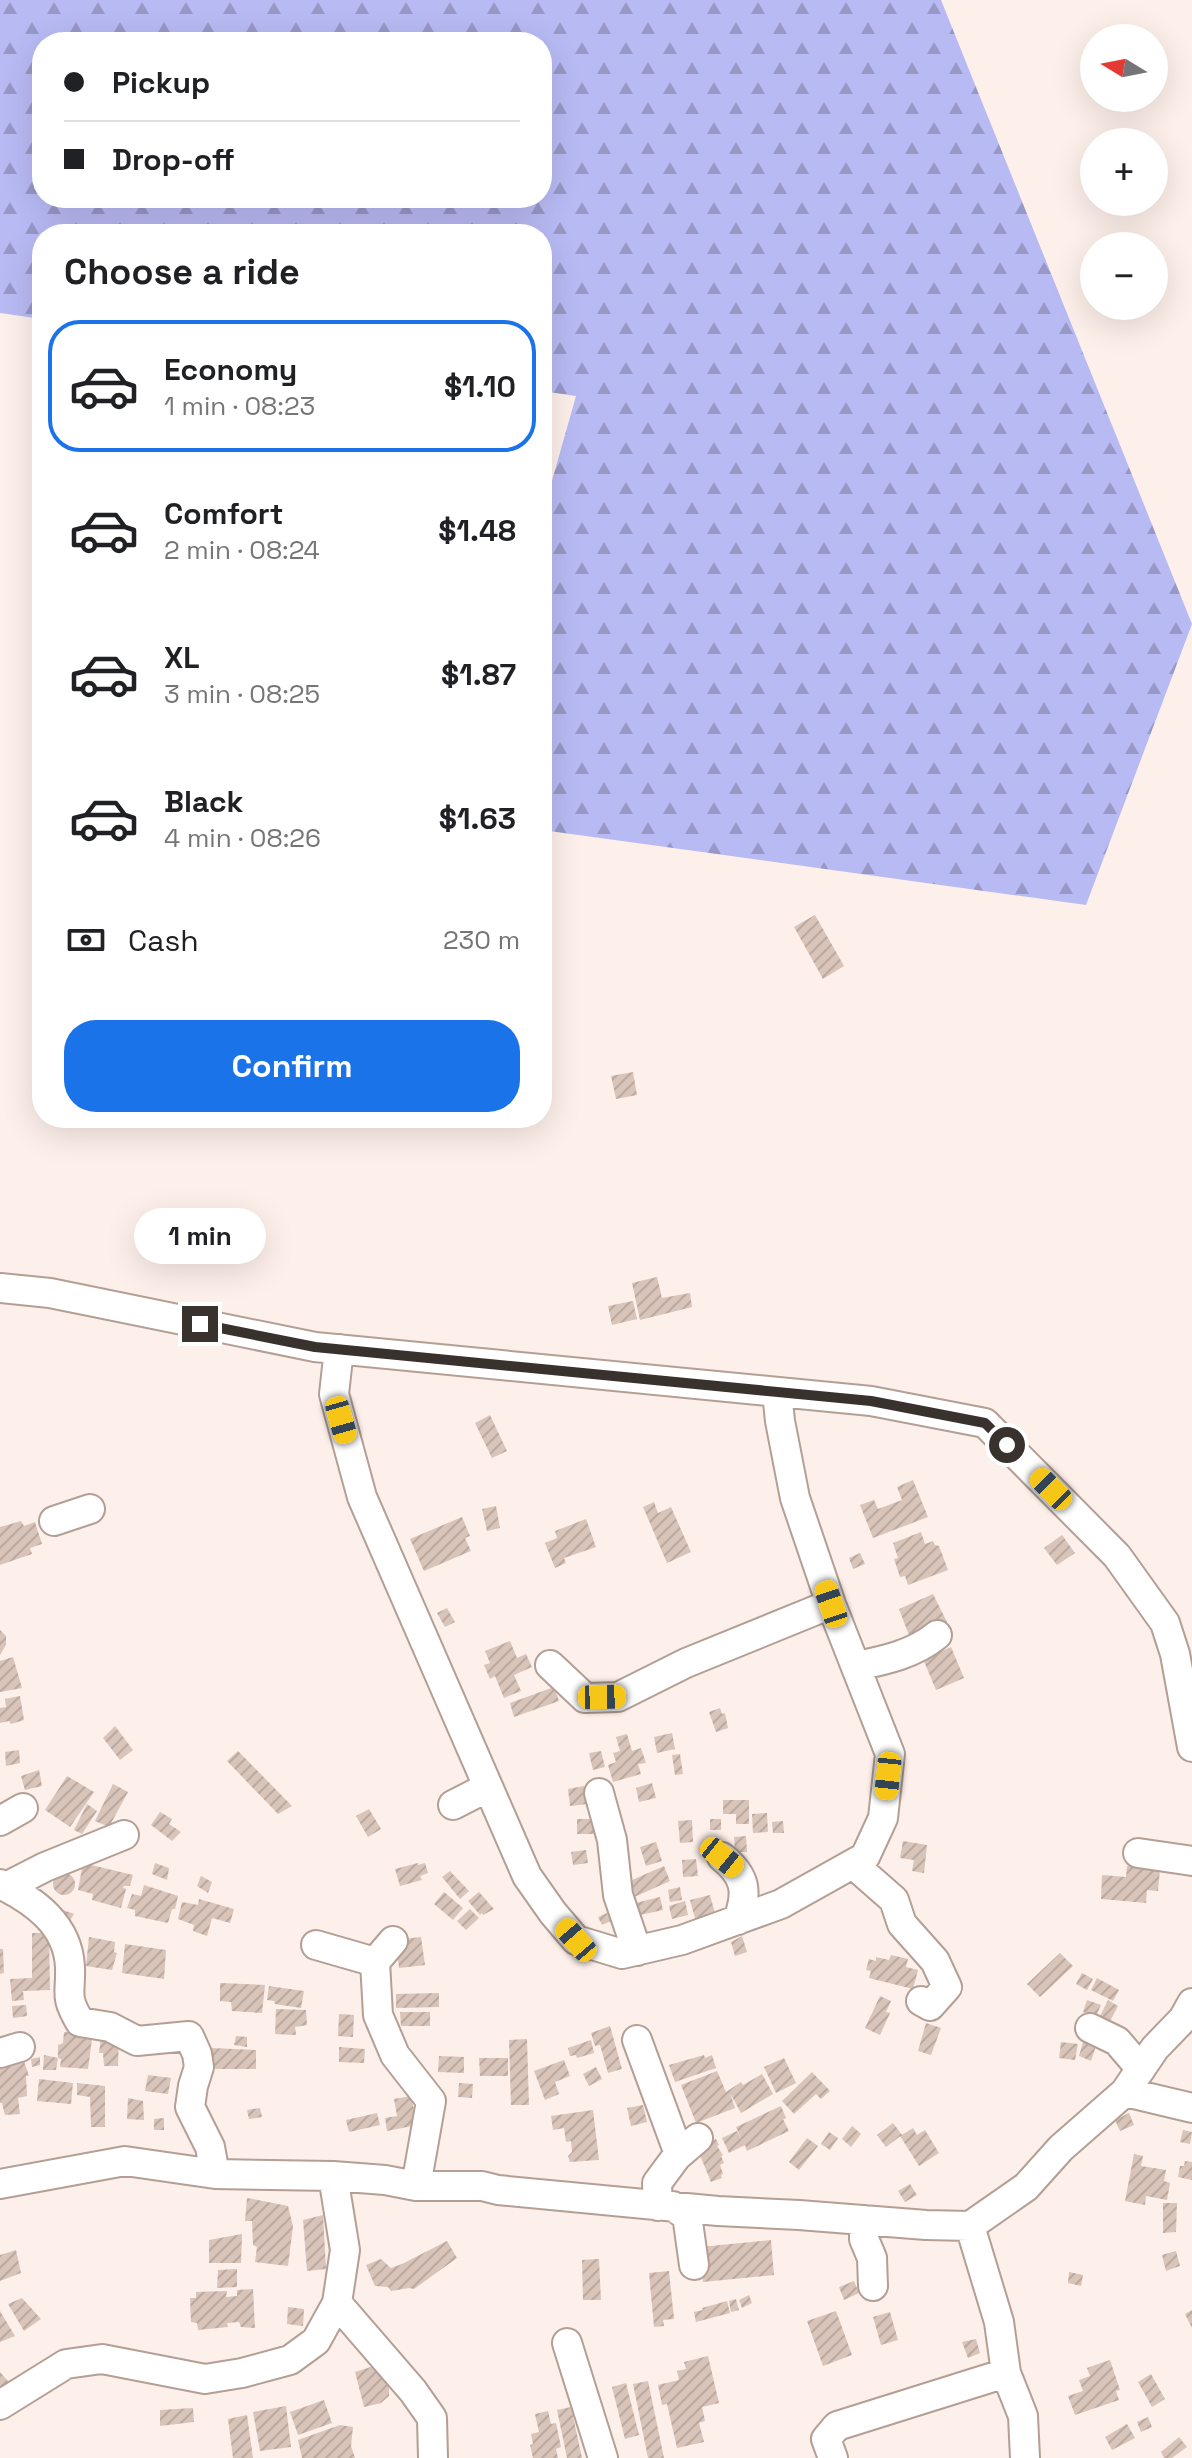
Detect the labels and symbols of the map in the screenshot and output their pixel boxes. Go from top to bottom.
north arrow [1080,24,1168,112]
callout: 1 min [134,1208,266,1264]
route end [182,1306,218,1342]
car [323,1394,359,1446]
route start [989,1427,1025,1463]
car [1026,1464,1076,1514]
car [812,1577,850,1631]
car [578,1685,626,1709]
car [874,1751,902,1801]
car [696,1833,748,1881]
car [551,1914,601,1966]

